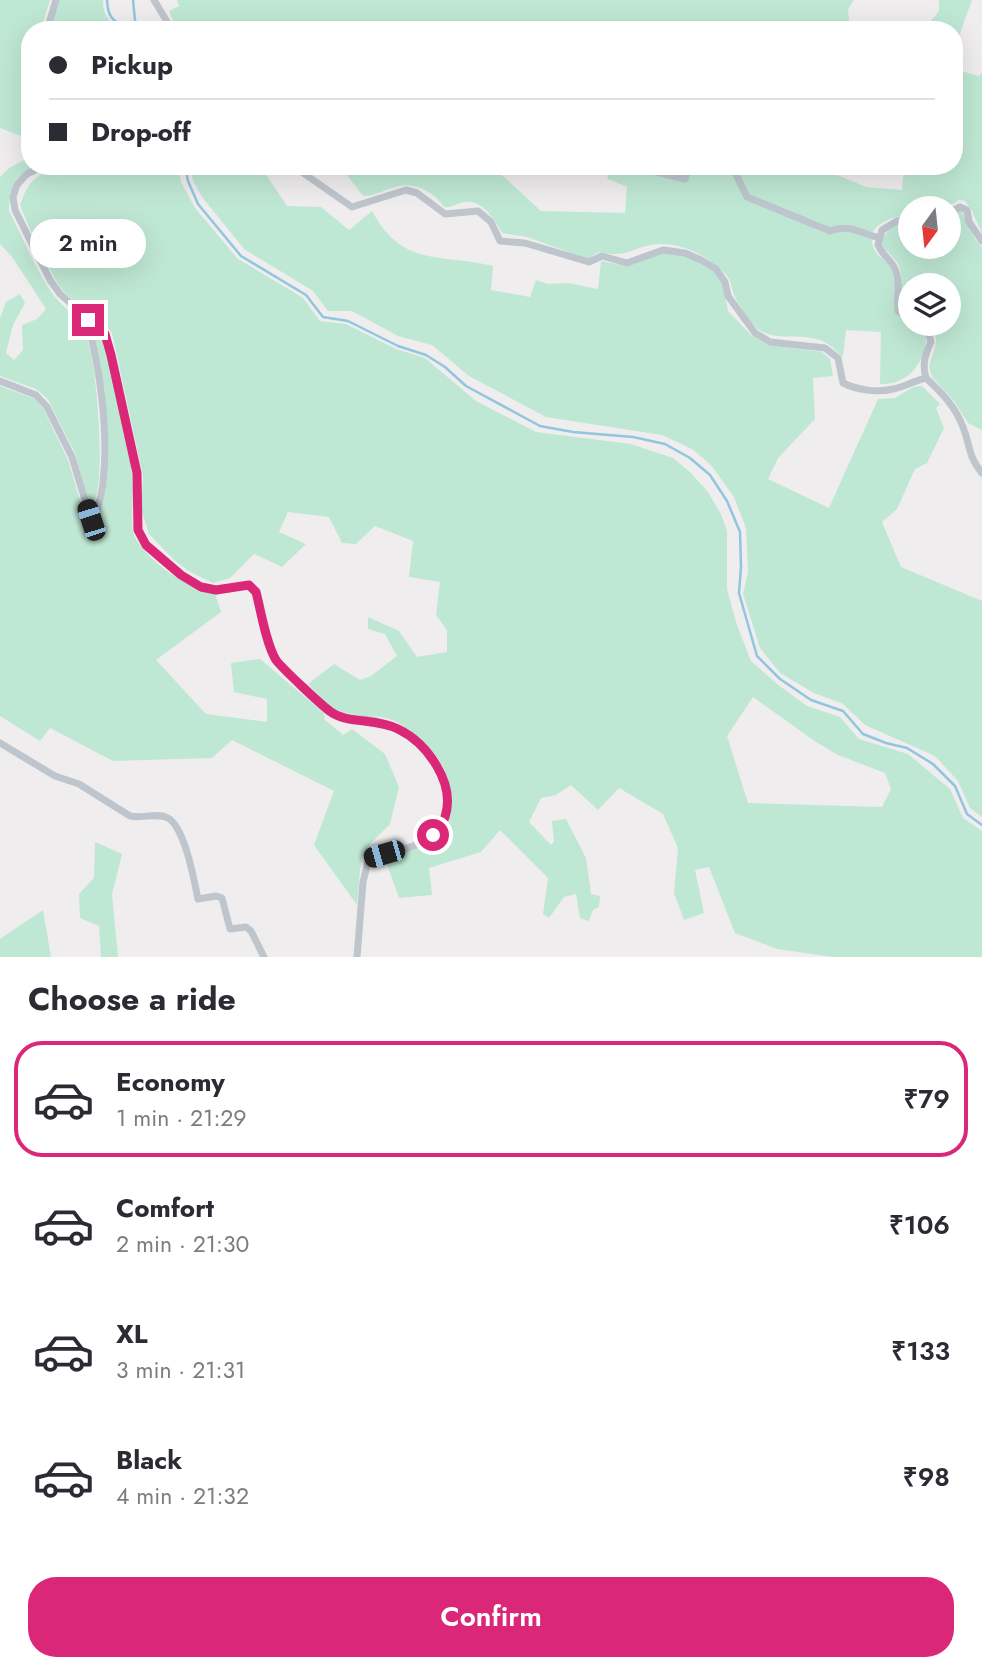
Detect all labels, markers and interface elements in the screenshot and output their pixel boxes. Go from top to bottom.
text: Pickup [91,46,173,84]
text: Drop-off [91,113,191,151]
north arrow [898,196,961,259]
map controls [898,196,961,336]
callout: 2 min [30,218,146,268]
text: 2 min [58,226,118,260]
button: layers [898,273,961,336]
route end [72,304,104,336]
car [75,497,108,543]
route start [417,819,449,851]
car [361,838,408,870]
text: Choose a ride [28,976,236,1022]
text: Economy [116,1063,225,1101]
icon: car [32,1068,95,1131]
text: ₹79 [903,1080,950,1118]
text: 1 min · 21:29 [116,1101,247,1135]
text: Comfort [116,1189,214,1227]
icon: car [32,1194,95,1257]
text: ₹106 [889,1206,950,1244]
text: 2 min · 21:30 [116,1227,249,1261]
text: XL [116,1315,148,1353]
icon: car [32,1320,95,1383]
text: ₹133 [891,1332,950,1370]
text: 3 min · 21:31 [116,1353,245,1387]
text: Black [116,1441,182,1479]
icon: car [32,1446,95,1509]
text: ₹98 [903,1458,950,1496]
text: 4 min · 21:32 [116,1479,249,1513]
button: Confirm [28,1577,954,1657]

